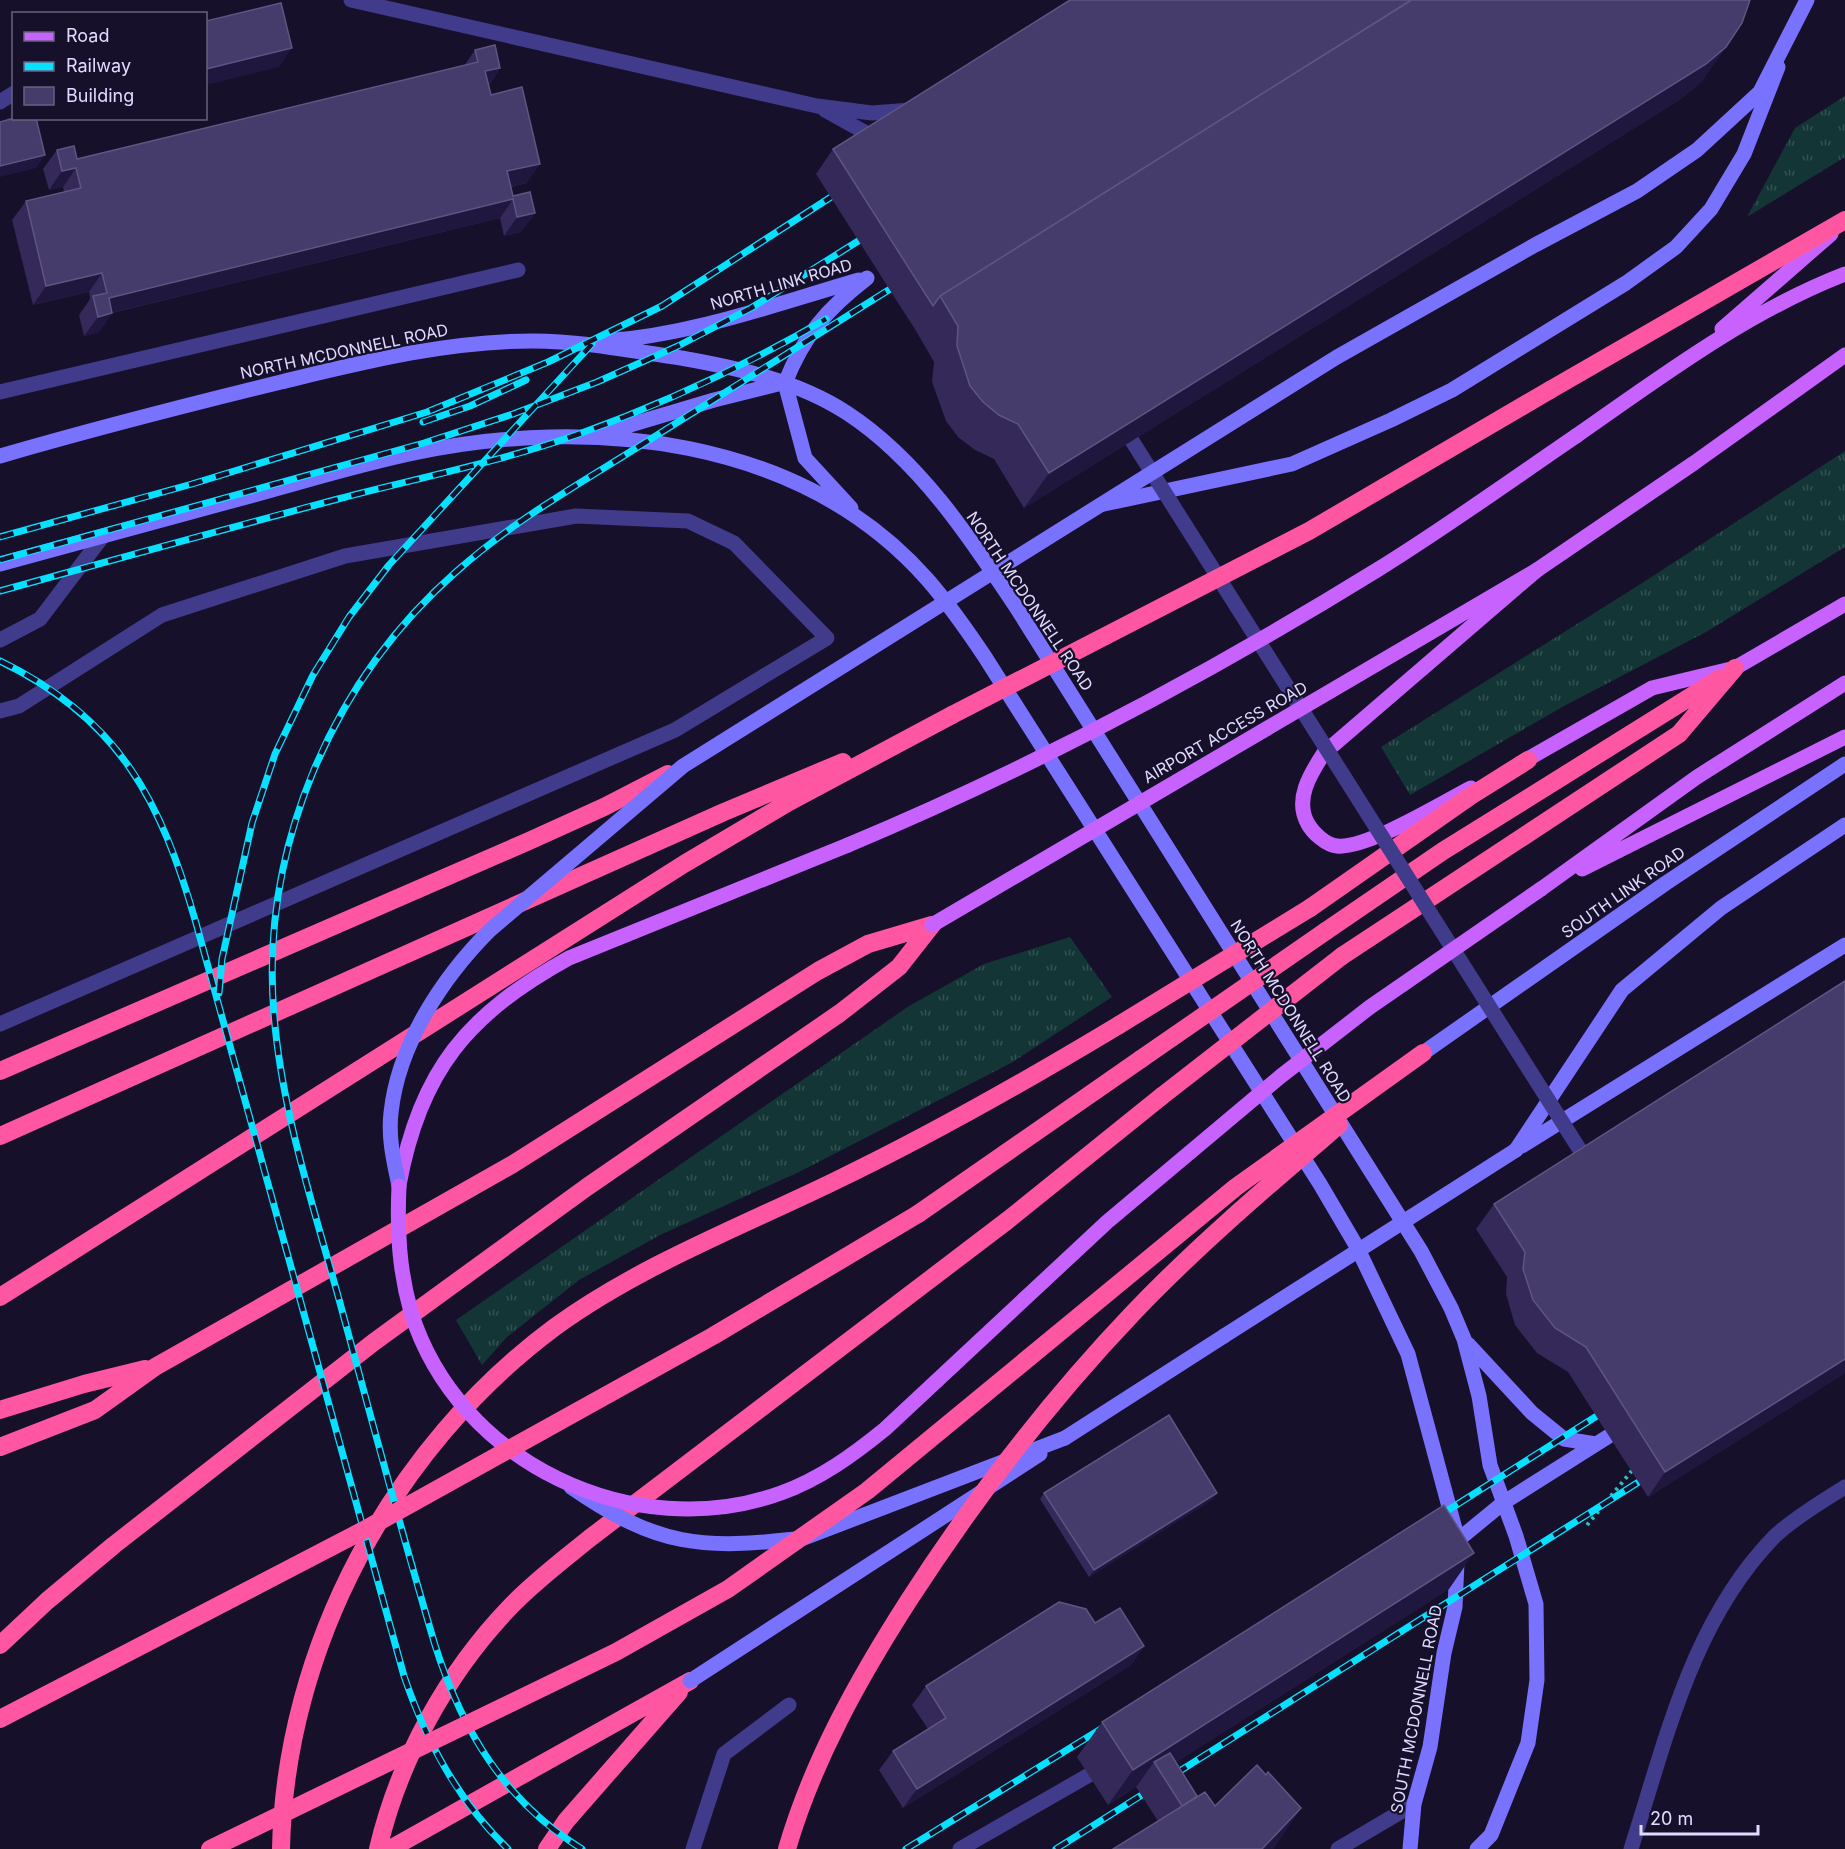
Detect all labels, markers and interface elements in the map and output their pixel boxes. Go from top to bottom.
legend [12,12,207,120]
text: Road [66,25,109,46]
text: Railway [66,55,131,76]
text: Building [66,85,134,106]
street label: NORTH LINK ROAD [708,254,854,314]
street label: NORTH MCDONNELL ROAD [238,319,450,383]
street label: NORTH MCDONNELL ROAD [962,507,1098,695]
street label: AIRPORT ACCESS ROAD [1139,677,1311,787]
street label: SOUTH LINK ROAD [1557,842,1689,942]
street label: NORTH MCDONNELL ROAD [1226,916,1356,1106]
street label: SOUTH MCDONNELL ROAD [1386,1603,1446,1815]
scale bar [1641,1798,1758,1836]
text: 20 m [1650,1808,1693,1829]

